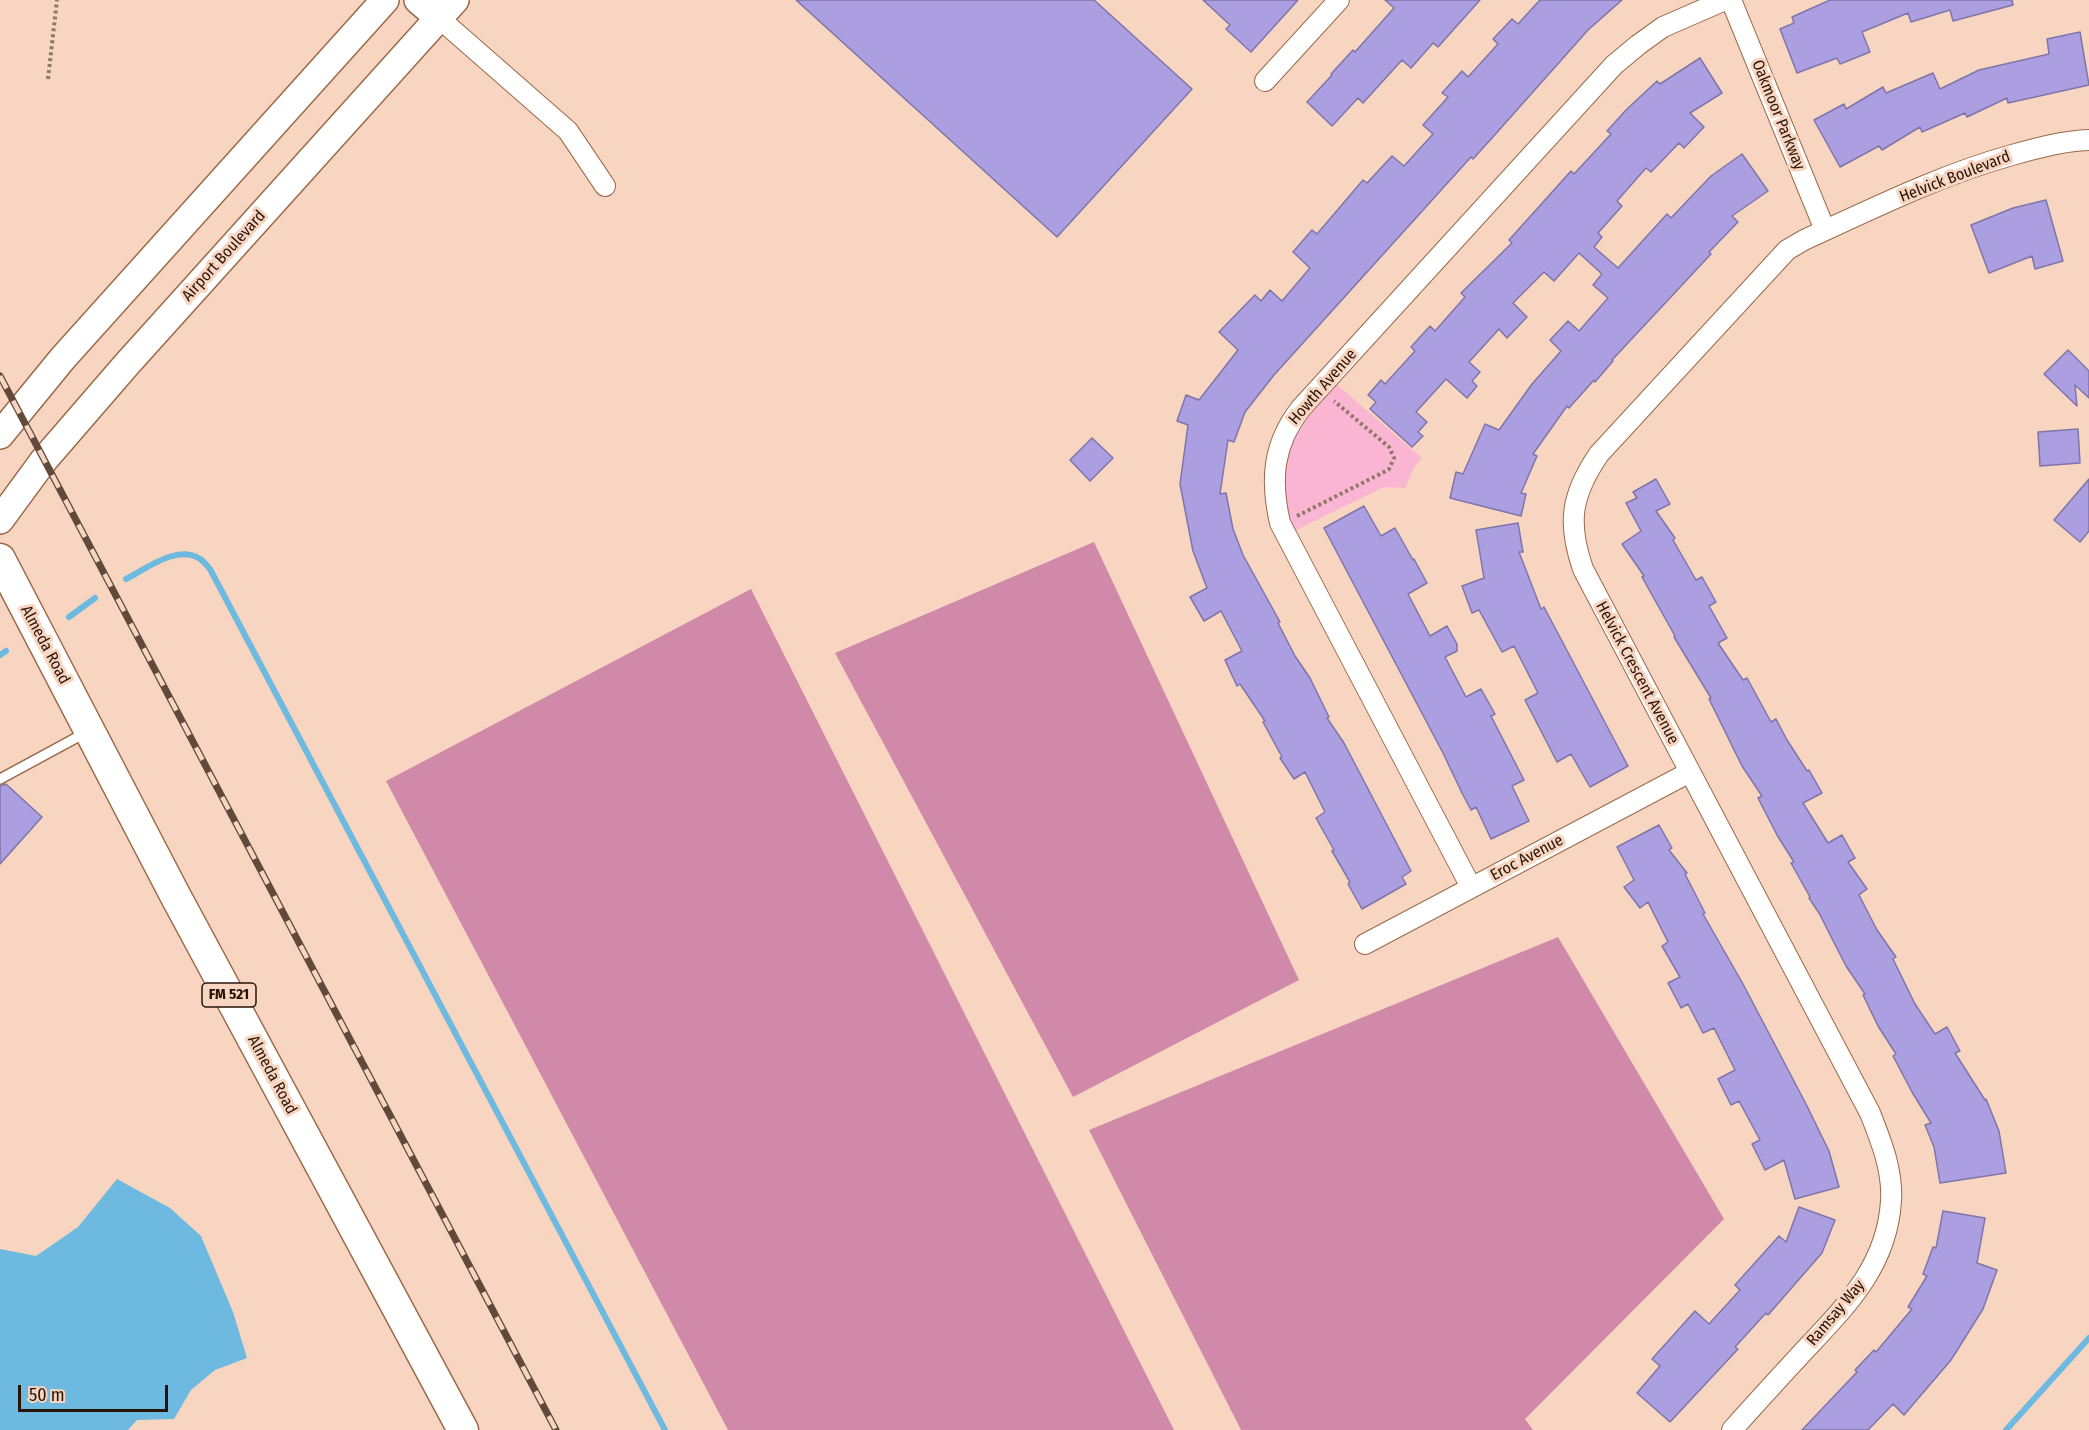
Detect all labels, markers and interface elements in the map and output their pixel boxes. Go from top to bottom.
street label: Oakmoor Parkway [1747,57,1809,173]
street label: Helvick Boulevard [1897,147,2013,207]
street label: Airport Boulevard [178,207,270,305]
street label: Howth Avenue [1285,345,1361,429]
street label: Helvick Crescent Avenue [1591,598,1683,748]
street label: Almeda Road [16,602,74,688]
street label: Eroc Avenue [1487,831,1567,885]
road number: FM 521 [202,983,256,1007]
street label: Almeda Road [243,1032,301,1118]
street label: Ramsay Way [1803,1276,1869,1350]
scale bar [21,1373,171,1411]
text: 50 m [29,1384,65,1406]

